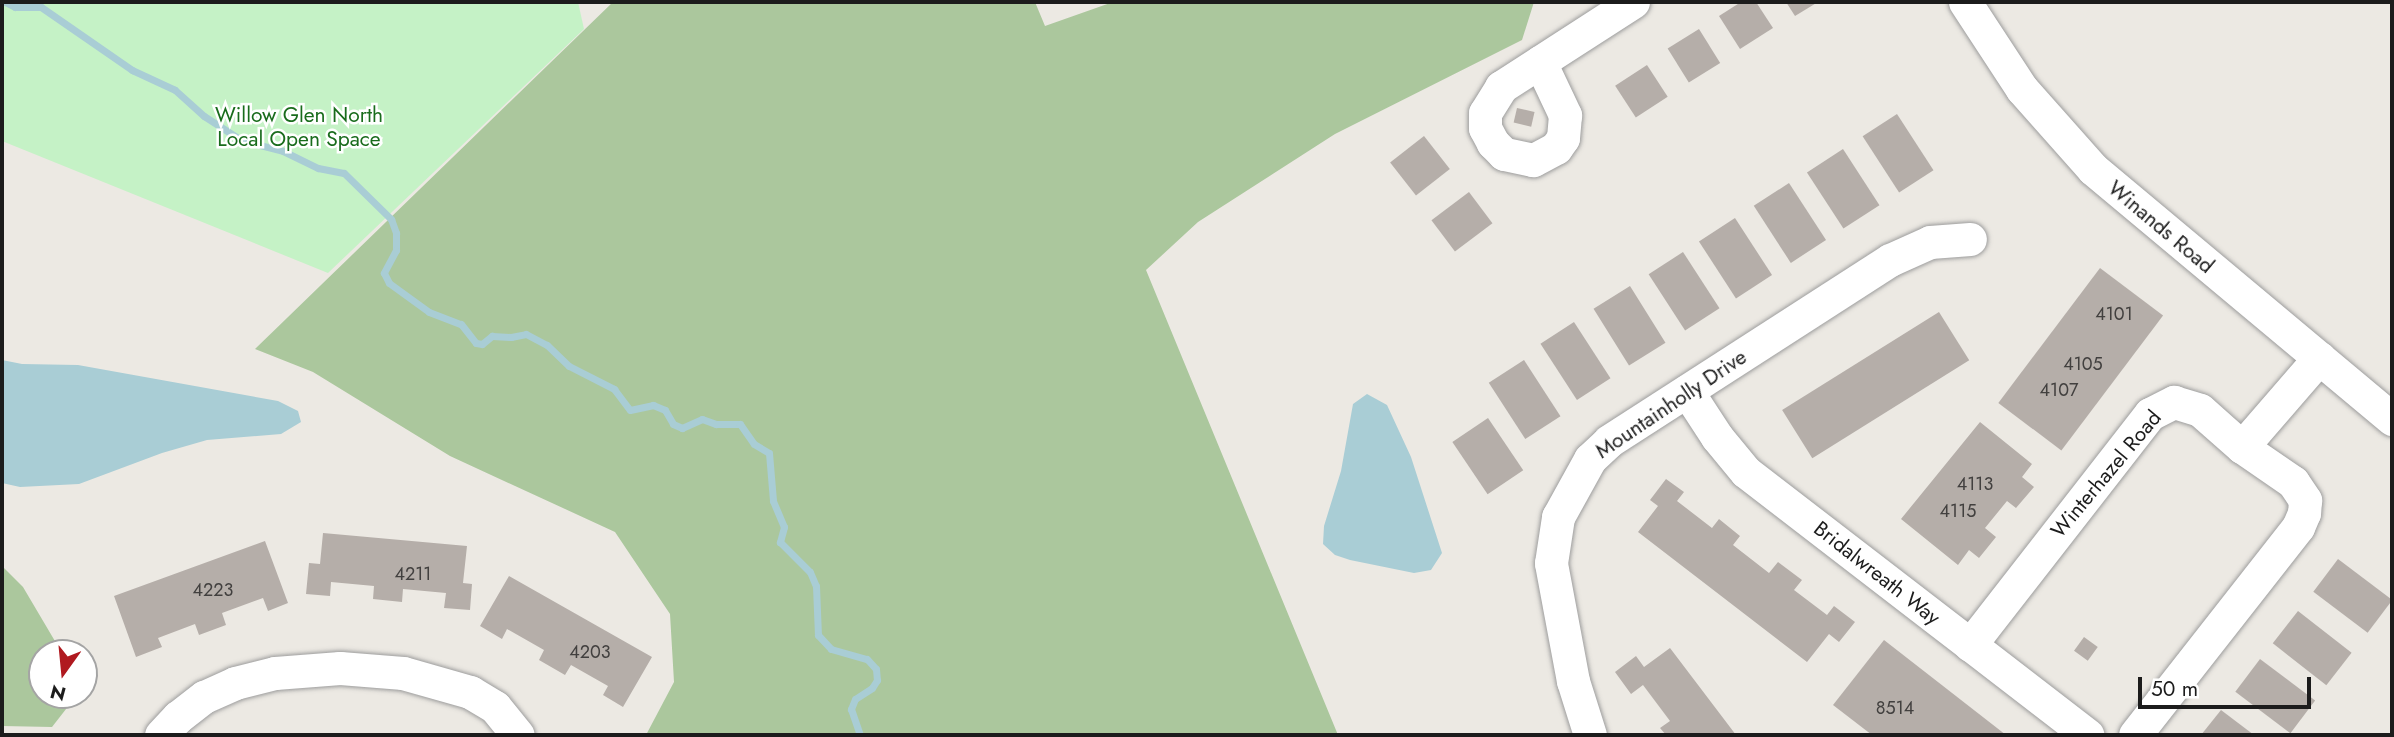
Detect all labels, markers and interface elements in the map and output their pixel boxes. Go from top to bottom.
park label: Willow Glen North Local Open Space [215,102,383,152]
street label: Winands Road [2103,175,2219,279]
house number: 4101 [2095,303,2133,325]
street label: Mountainholly Drive [1591,344,1751,464]
house number: 4105 [2063,353,2103,375]
house number: 4107 [2040,379,2078,401]
street label: Winterhazel Road [2046,405,2166,543]
house number: 4113 [1957,473,1993,495]
house number: 4115 [1940,500,1976,522]
street label: Bridalwreath Way [1809,516,1945,630]
house number: 4211 [395,563,431,585]
house number: 4223 [193,579,233,601]
north arrow [28,639,98,709]
house number: 4203 [569,641,611,663]
scale bar [2142,664,2315,708]
text: 50 m [2151,674,2198,704]
text: N [47,678,69,708]
house number: 8514 [1876,697,1914,719]

